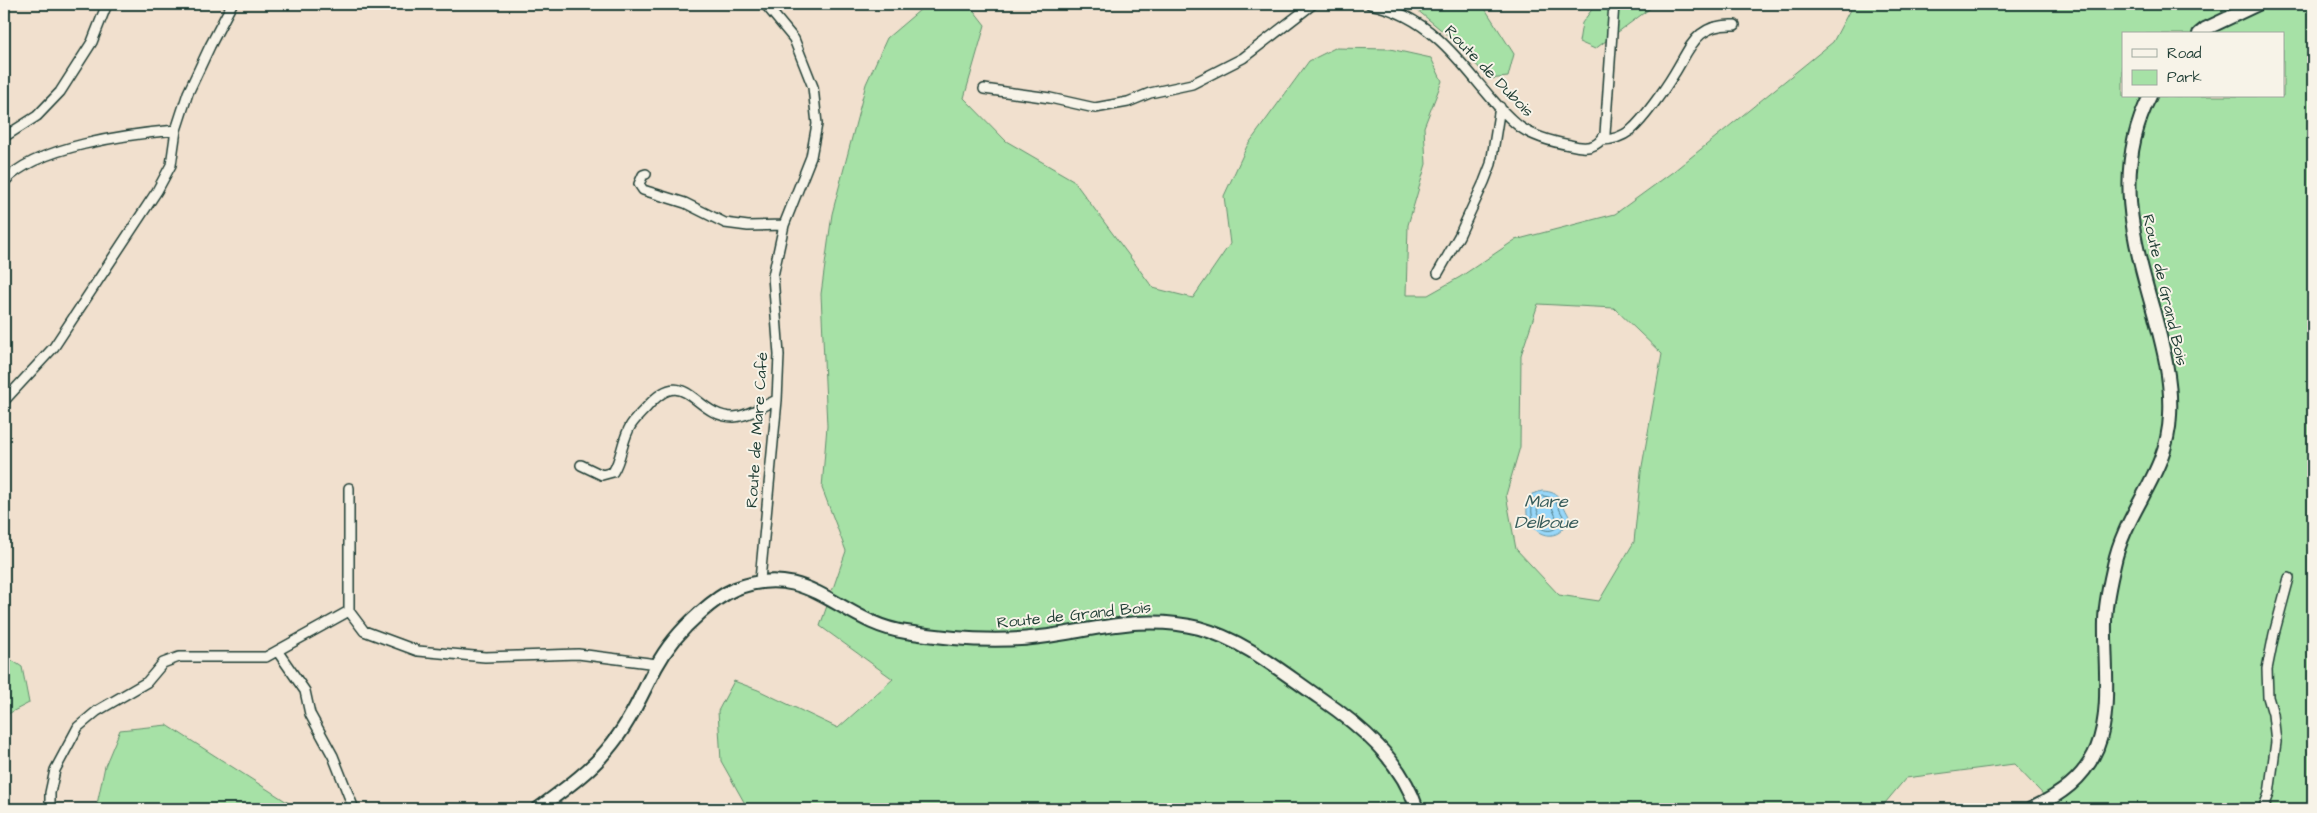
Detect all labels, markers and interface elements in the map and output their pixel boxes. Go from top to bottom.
street label: Route de Dubois [1439,20,1539,122]
legend [2122,32,2284,98]
text: Road [2167,43,2202,64]
text: Park [2167,67,2202,88]
street label: Route de Grand Bois [2137,212,2193,368]
street label: Route de Mare Café [741,351,773,509]
water label: Mare Delboue [1514,489,1579,535]
street label: Route de Grand Bois [996,596,1152,634]

